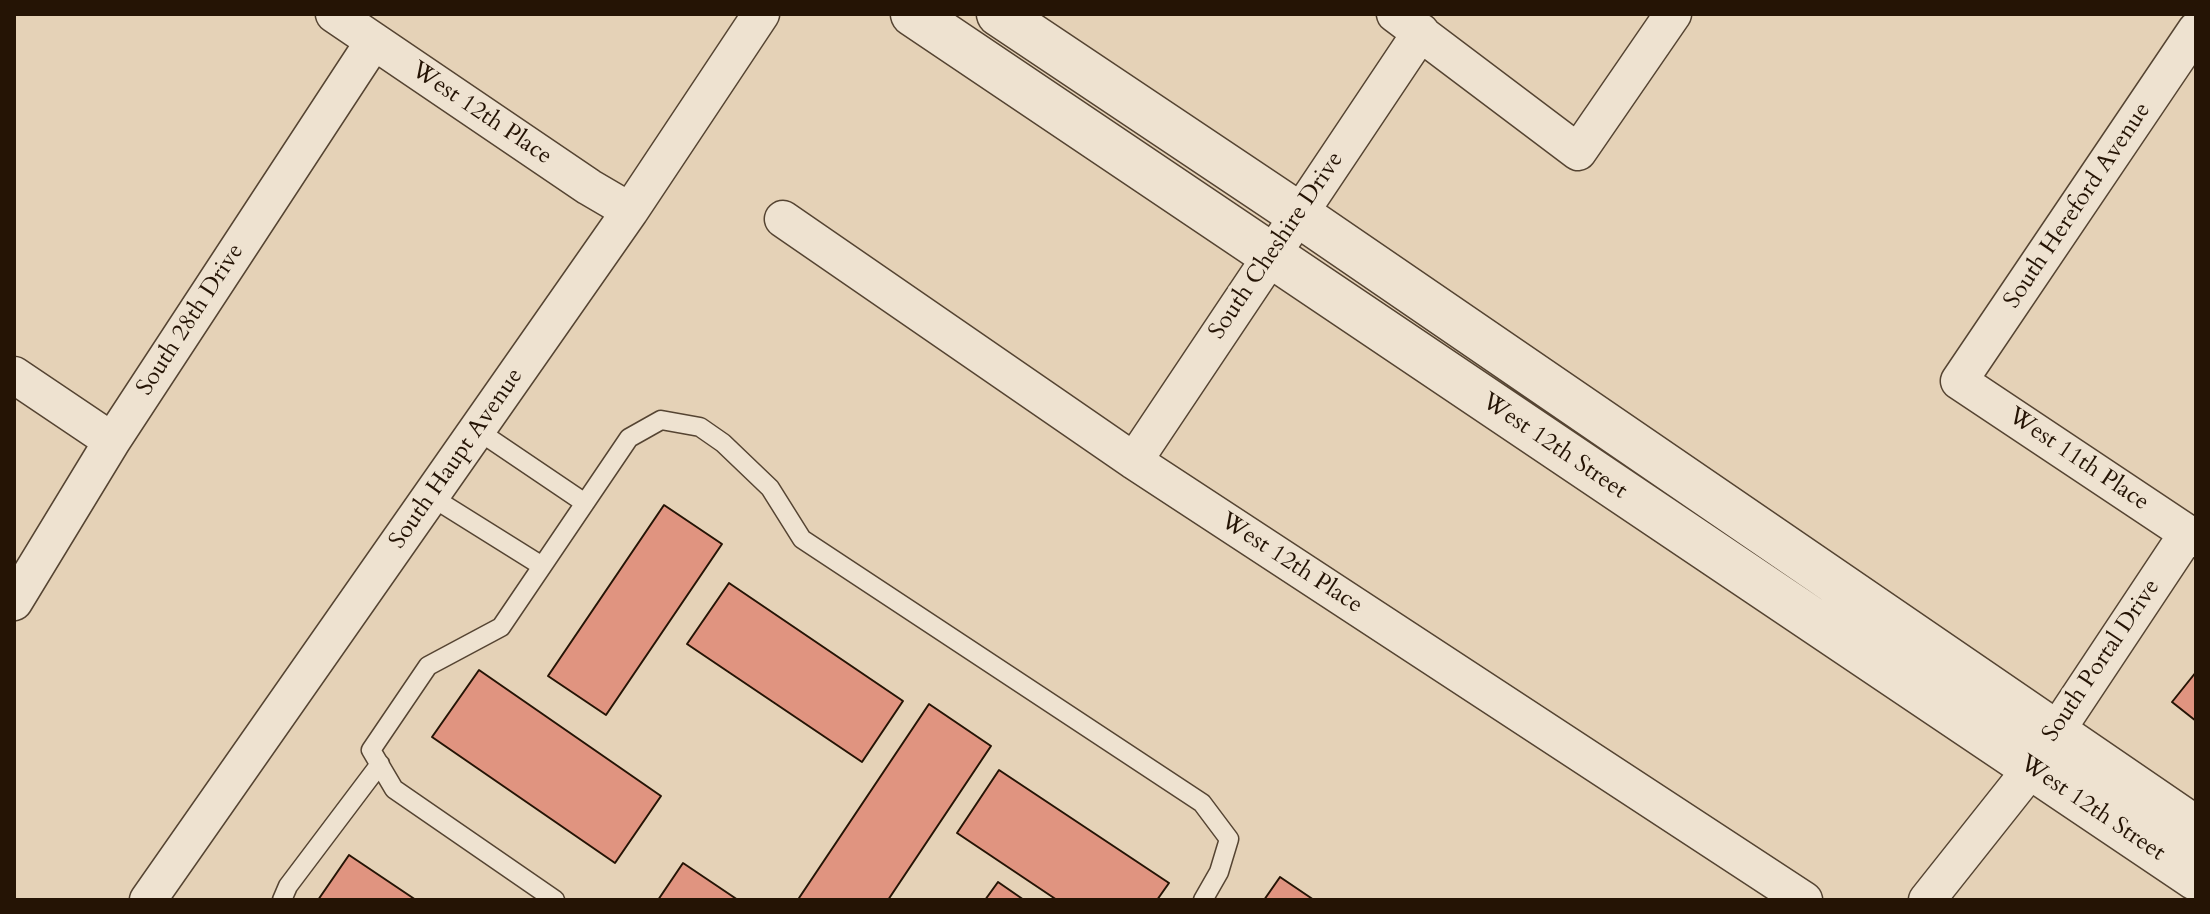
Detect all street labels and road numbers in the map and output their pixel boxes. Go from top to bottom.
street label: West 12th Place [405,56,557,172]
street label: South Hereford Avenue [1998,98,2158,314]
street label: South Cheshire Drive [1204,147,1350,345]
street label: South 28th Drive [131,239,251,401]
street label: South Haupt Avenue [384,363,530,555]
street label: West 12th Street [1476,388,1632,506]
street label: West 11th Place [2002,402,2154,518]
street label: West 12th Place [1214,507,1368,621]
street label: South Portal Drive [2037,574,2167,748]
street label: West 12th Street [2014,750,2170,868]

